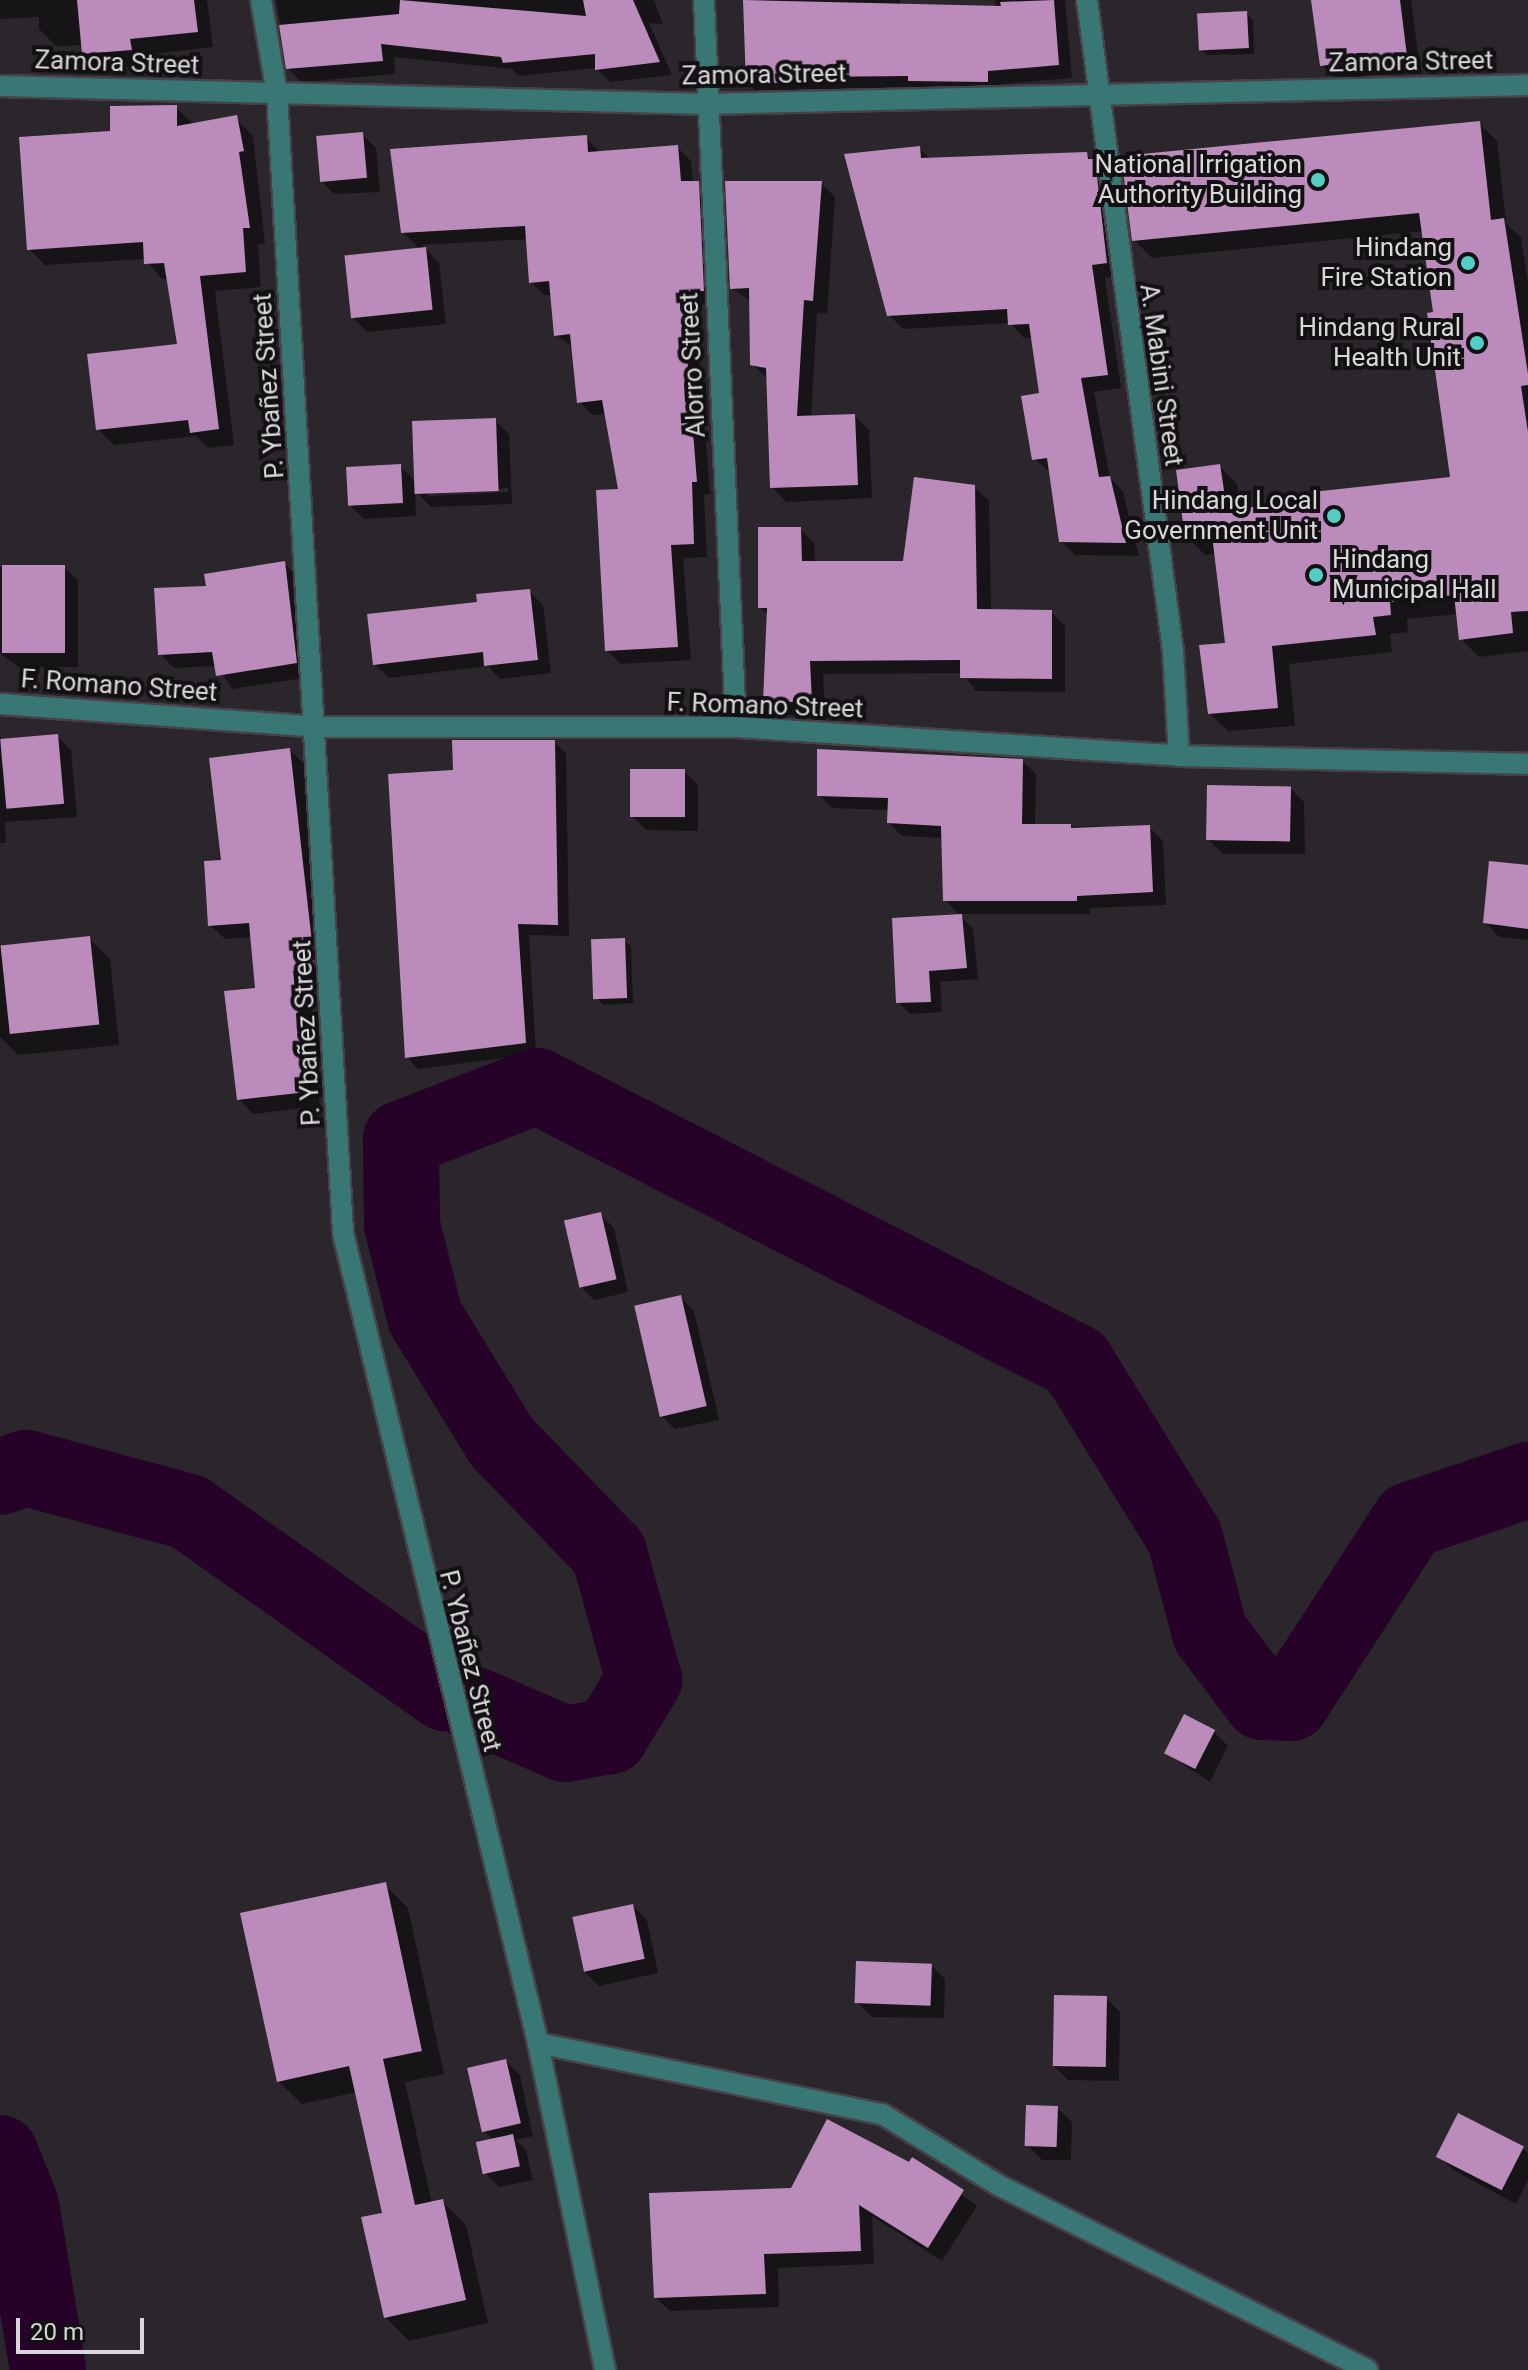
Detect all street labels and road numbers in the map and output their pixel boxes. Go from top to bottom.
street label: Zamora Street [34,45,200,81]
street label: Zamora Street [1328,45,1494,79]
street label: Zamora Street [681,58,847,92]
street label: A. Mabini Street [1133,282,1189,468]
street label: P. Ybañez Street [247,292,291,480]
street label: Alorro Street [674,292,712,438]
street label: F. Romano Street [20,664,218,708]
street label: F. Romano Street [666,687,864,725]
street label: P. Ybañez Street [287,939,327,1127]
street label: P. Ybañez Street [432,1567,508,1755]

